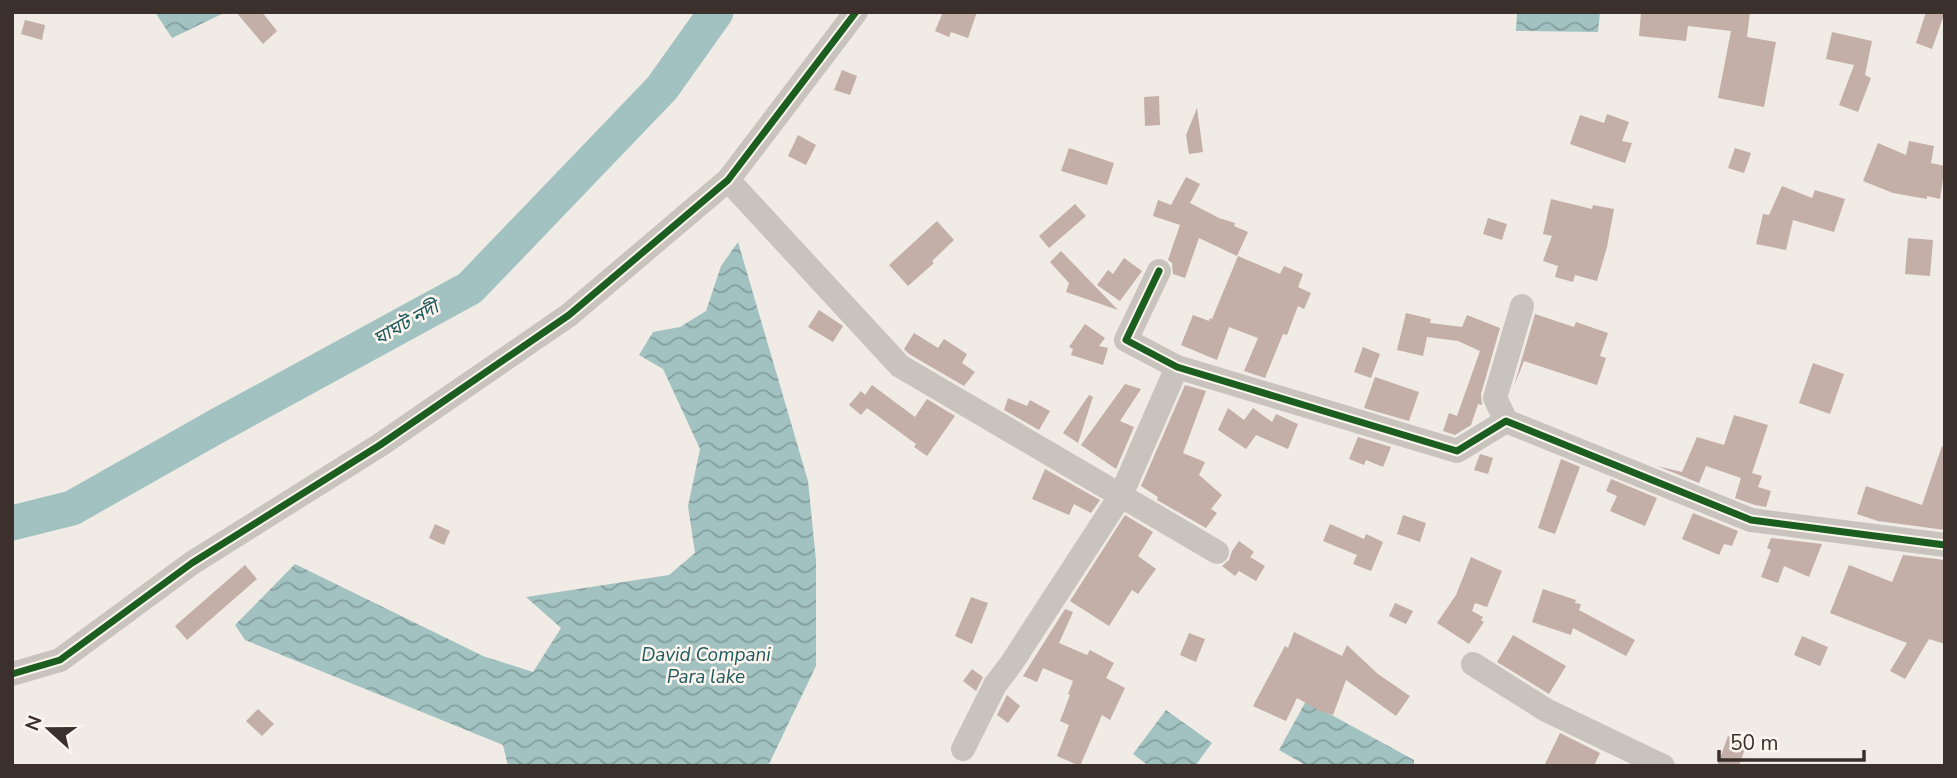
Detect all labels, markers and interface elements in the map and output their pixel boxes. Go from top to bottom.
water label: ঘাঘট নদী [369,293,447,352]
water label: David Compani Para lake [641,642,771,690]
north arrow [14,694,84,764]
text: N [19,712,49,735]
scale bar [1719,718,1864,762]
text: 50 m [1730,729,1779,757]

